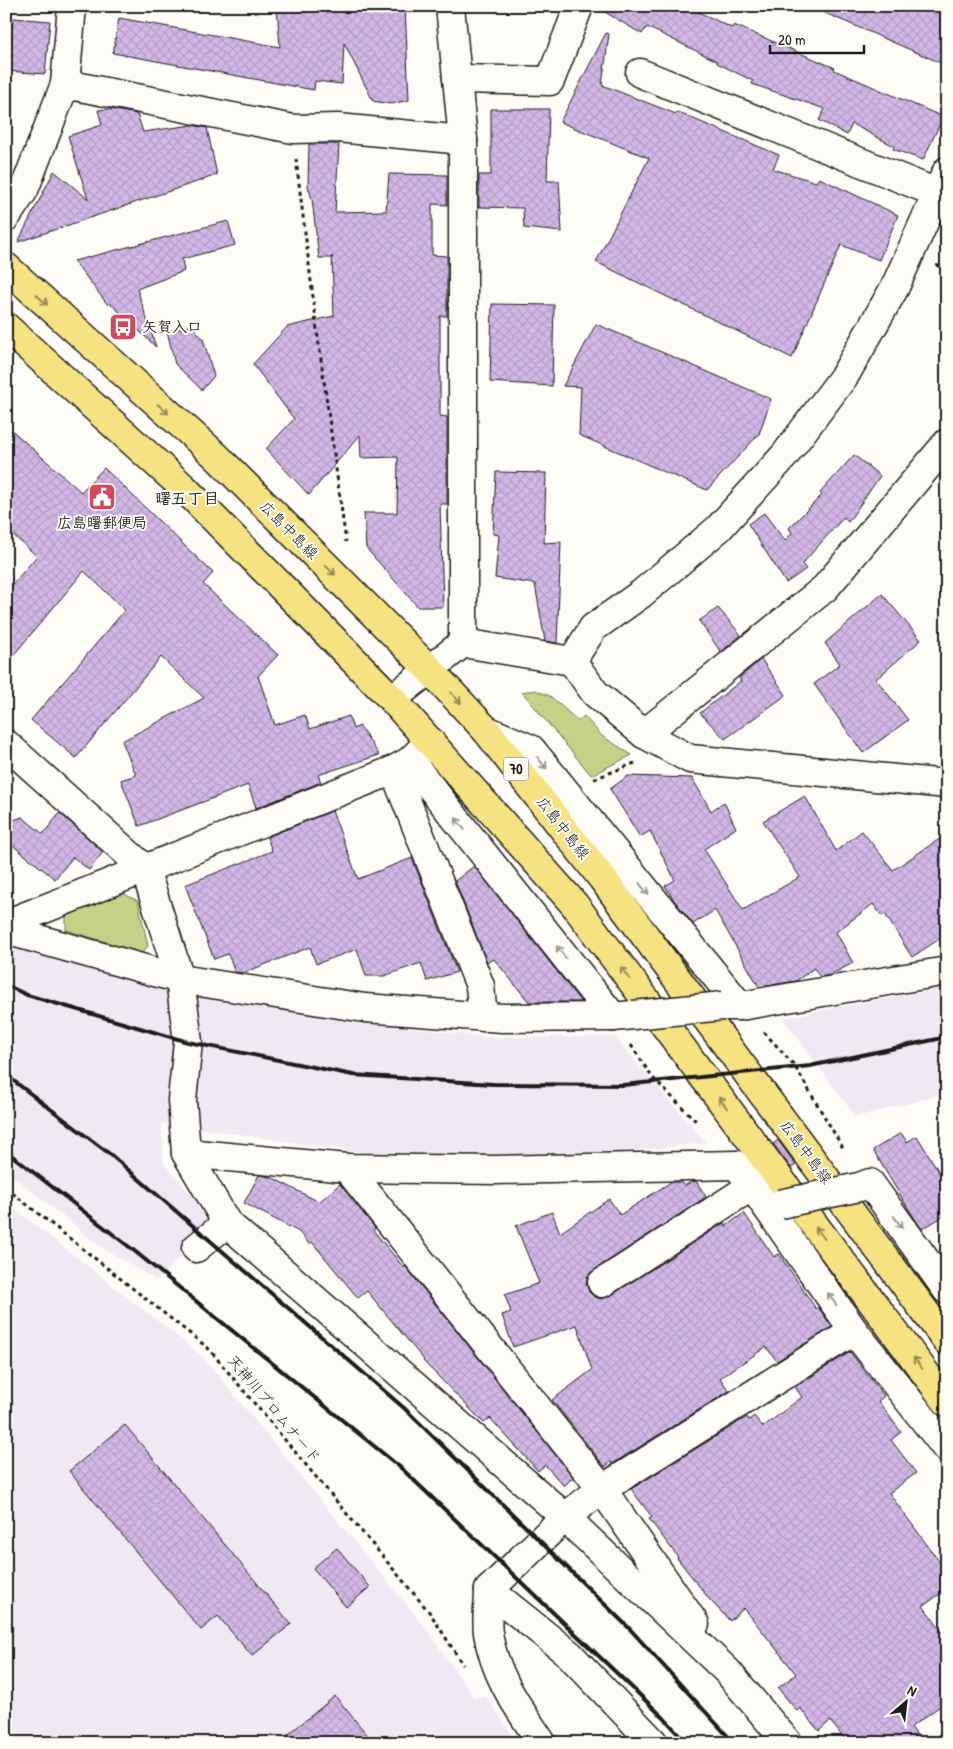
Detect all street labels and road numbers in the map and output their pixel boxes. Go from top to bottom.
street label: 広島中島線 [255,496,323,564]
road number: 70 [504,758,528,781]
street label: 広島中島線 [532,792,595,864]
street label: 広島中島線 [775,1115,837,1188]
street label: 天神川プロムナード [223,1350,326,1467]

